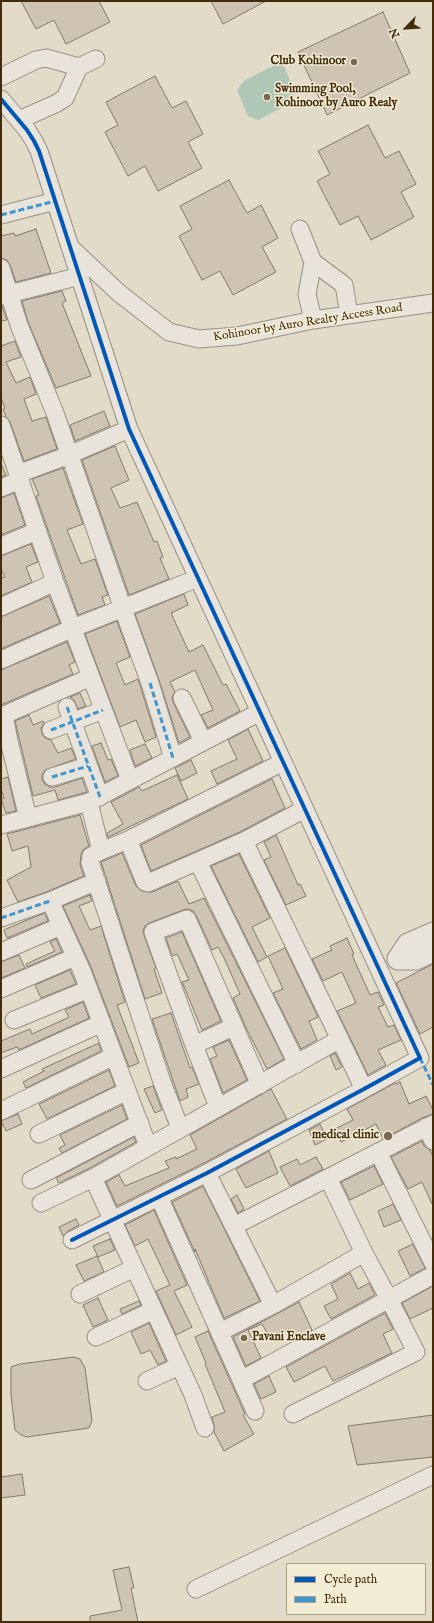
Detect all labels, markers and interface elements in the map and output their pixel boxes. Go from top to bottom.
north arrow [386,8,426,48]
text: N [387,26,403,40]
place label: Club Kohinoor [271,55,346,69]
marker: Club Kohinoor [349,57,359,67]
place label: Swimming Pool, Kohinoor by Auro Realy [275,83,397,111]
marker: Swimming Pool, Kohinoor by Auro Realy [262,92,272,102]
street label: Kohinoor by Auro Realty Access Road [212,301,404,345]
place label: medical clinic [312,1129,379,1143]
marker: medical clinic [382,1130,394,1142]
place label: Pavani Enclave [252,1331,326,1345]
marker: Pavani Enclave [239,1333,249,1343]
legend [286,1563,426,1615]
text: Cycle path [324,1572,377,1587]
text: Path [324,1592,347,1607]

